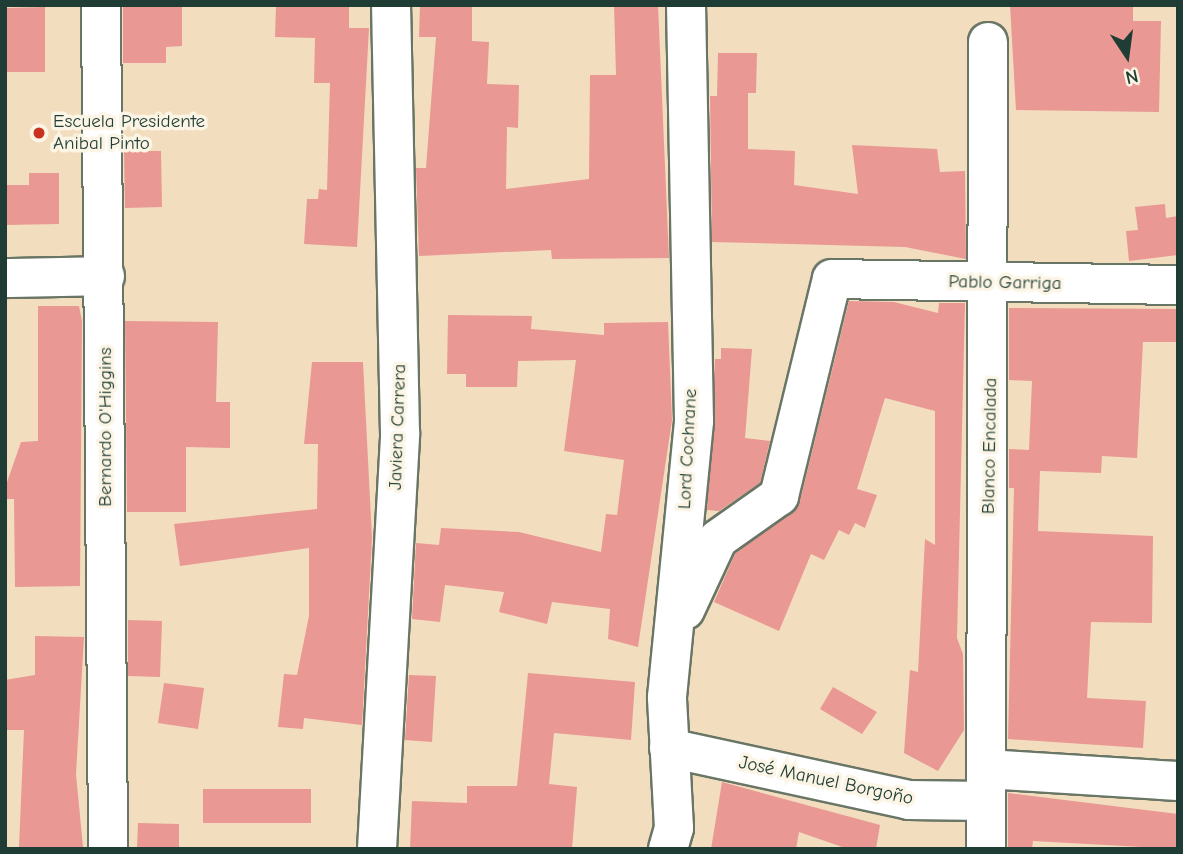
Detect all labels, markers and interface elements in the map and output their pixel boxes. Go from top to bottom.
north arrow [1092,21,1162,91]
text: N [1123,64,1140,89]
place label: Escuela Presidente Anibal Pinto [53,111,205,155]
marker: Escuela Presidente Anibal Pinto [31,125,47,141]
street label: Pablo Garriga [948,271,1062,295]
street label: Bernardo O'Higgins [95,347,117,507]
street label: Javiera Carrera [384,363,412,491]
street label: Blanco Encalada [977,378,1003,514]
street label: Lord Cochrane [673,388,703,510]
street label: José Manuel Borgoño [737,751,915,811]

